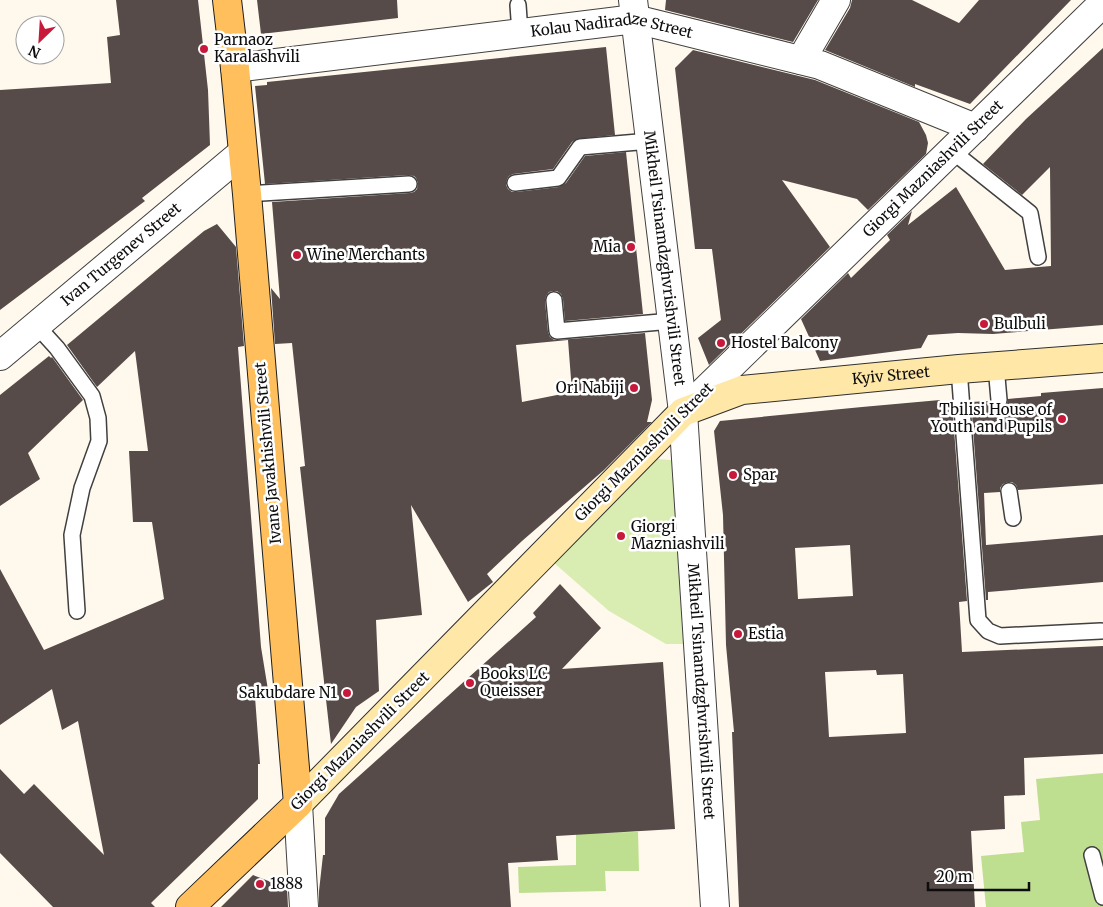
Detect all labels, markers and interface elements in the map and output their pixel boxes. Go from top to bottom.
street label: Kolau Nadiradze Street [529,9,695,42]
north arrow [15,15,65,65]
place label: Parnaoz Karalashvili [214,30,300,66]
text: N [26,41,43,62]
marker: Parnaoz Karalashvili [198,43,210,55]
street label: Giorgi Mazniashvili Street [859,95,1007,241]
street label: Mikheil Tsinamdzghvrishvili Street [640,129,690,387]
street label: Ivan Turgenev Street [57,198,185,310]
place label: Mia [593,237,621,256]
marker: Mia [625,241,637,253]
place label: Wine Merchants [306,245,425,264]
marker: Wine Merchants [291,249,303,261]
place label: Bulbuli [994,314,1046,333]
marker: Bulbuli [978,318,990,330]
place label: Hostel Balcony [731,333,838,352]
marker: Hostel Balcony [715,337,727,349]
street label: Ivane Javakhishvili Street [250,361,285,545]
street label: Kyiv Street [851,362,931,388]
place label: Ori Nabiji [556,378,624,397]
street label: Giorgi Mazniashvili Street [570,378,717,525]
marker: Ori Nabiji [628,382,640,394]
place label: Tbilisi House of Youth and Pupils [930,400,1053,436]
marker: Tbilisi House of Youth and Pupils [1056,413,1068,425]
place label: Spar [743,465,776,484]
marker: Spar [727,469,739,481]
place label: Giorgi Mazniashvili [631,517,725,553]
marker: Giorgi Mazniashvili [615,530,627,542]
street label: Mikheil Tsinamdzghvrishvili Street [684,563,719,820]
place label: Estia [748,624,784,643]
marker: Estia [732,628,744,640]
place label: Books LC Queisser [480,664,548,700]
street label: Giorgi Mazniashvili Street [286,667,433,814]
marker: Books LC Queisser [464,677,476,689]
place label: Sakubdare N1 [238,683,337,702]
marker: Sakubdare N1 [341,687,353,699]
scale bar [928,860,1029,892]
text: 20 m [936,867,973,886]
place label: 1888 [270,874,303,893]
marker: 1888 [254,878,266,890]

